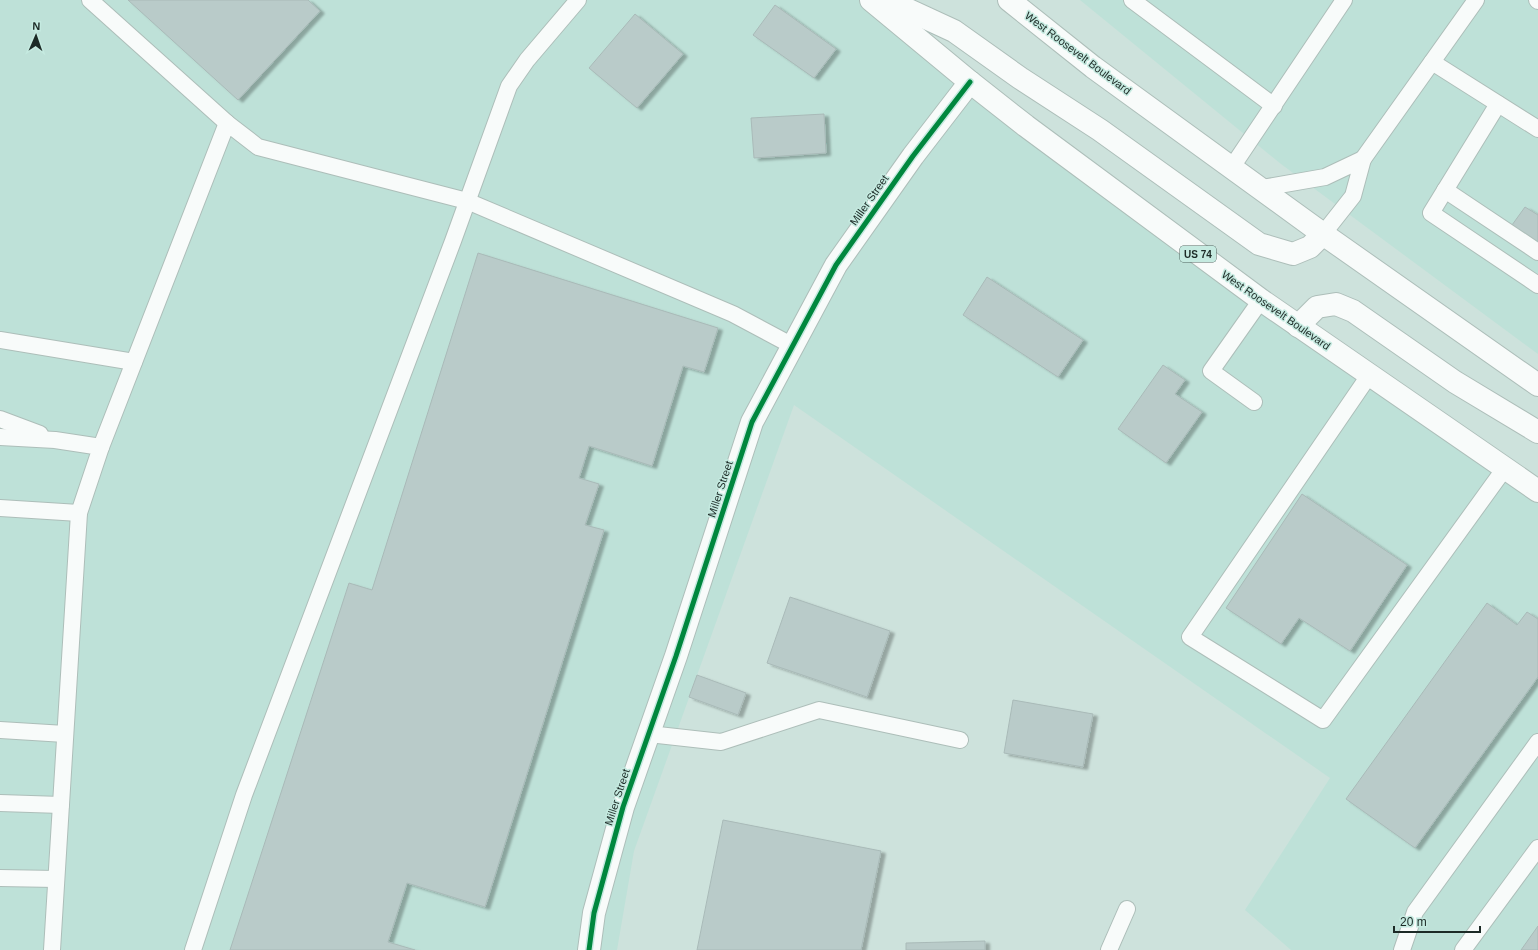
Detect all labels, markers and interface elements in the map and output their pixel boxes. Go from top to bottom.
street label: West Roosevelt Boulevard [1023,9,1133,97]
north arrow [16,16,56,56]
text: N [32,20,41,32]
street label: Miller Street [847,173,891,227]
road number: US 74 [1180,246,1216,262]
street label: West Roosevelt Boulevard [1220,268,1332,352]
street label: Miller Street [705,459,735,519]
street label: Miller Street [602,767,632,827]
scale bar [1394,908,1480,934]
text: 20 m [1400,915,1427,929]

